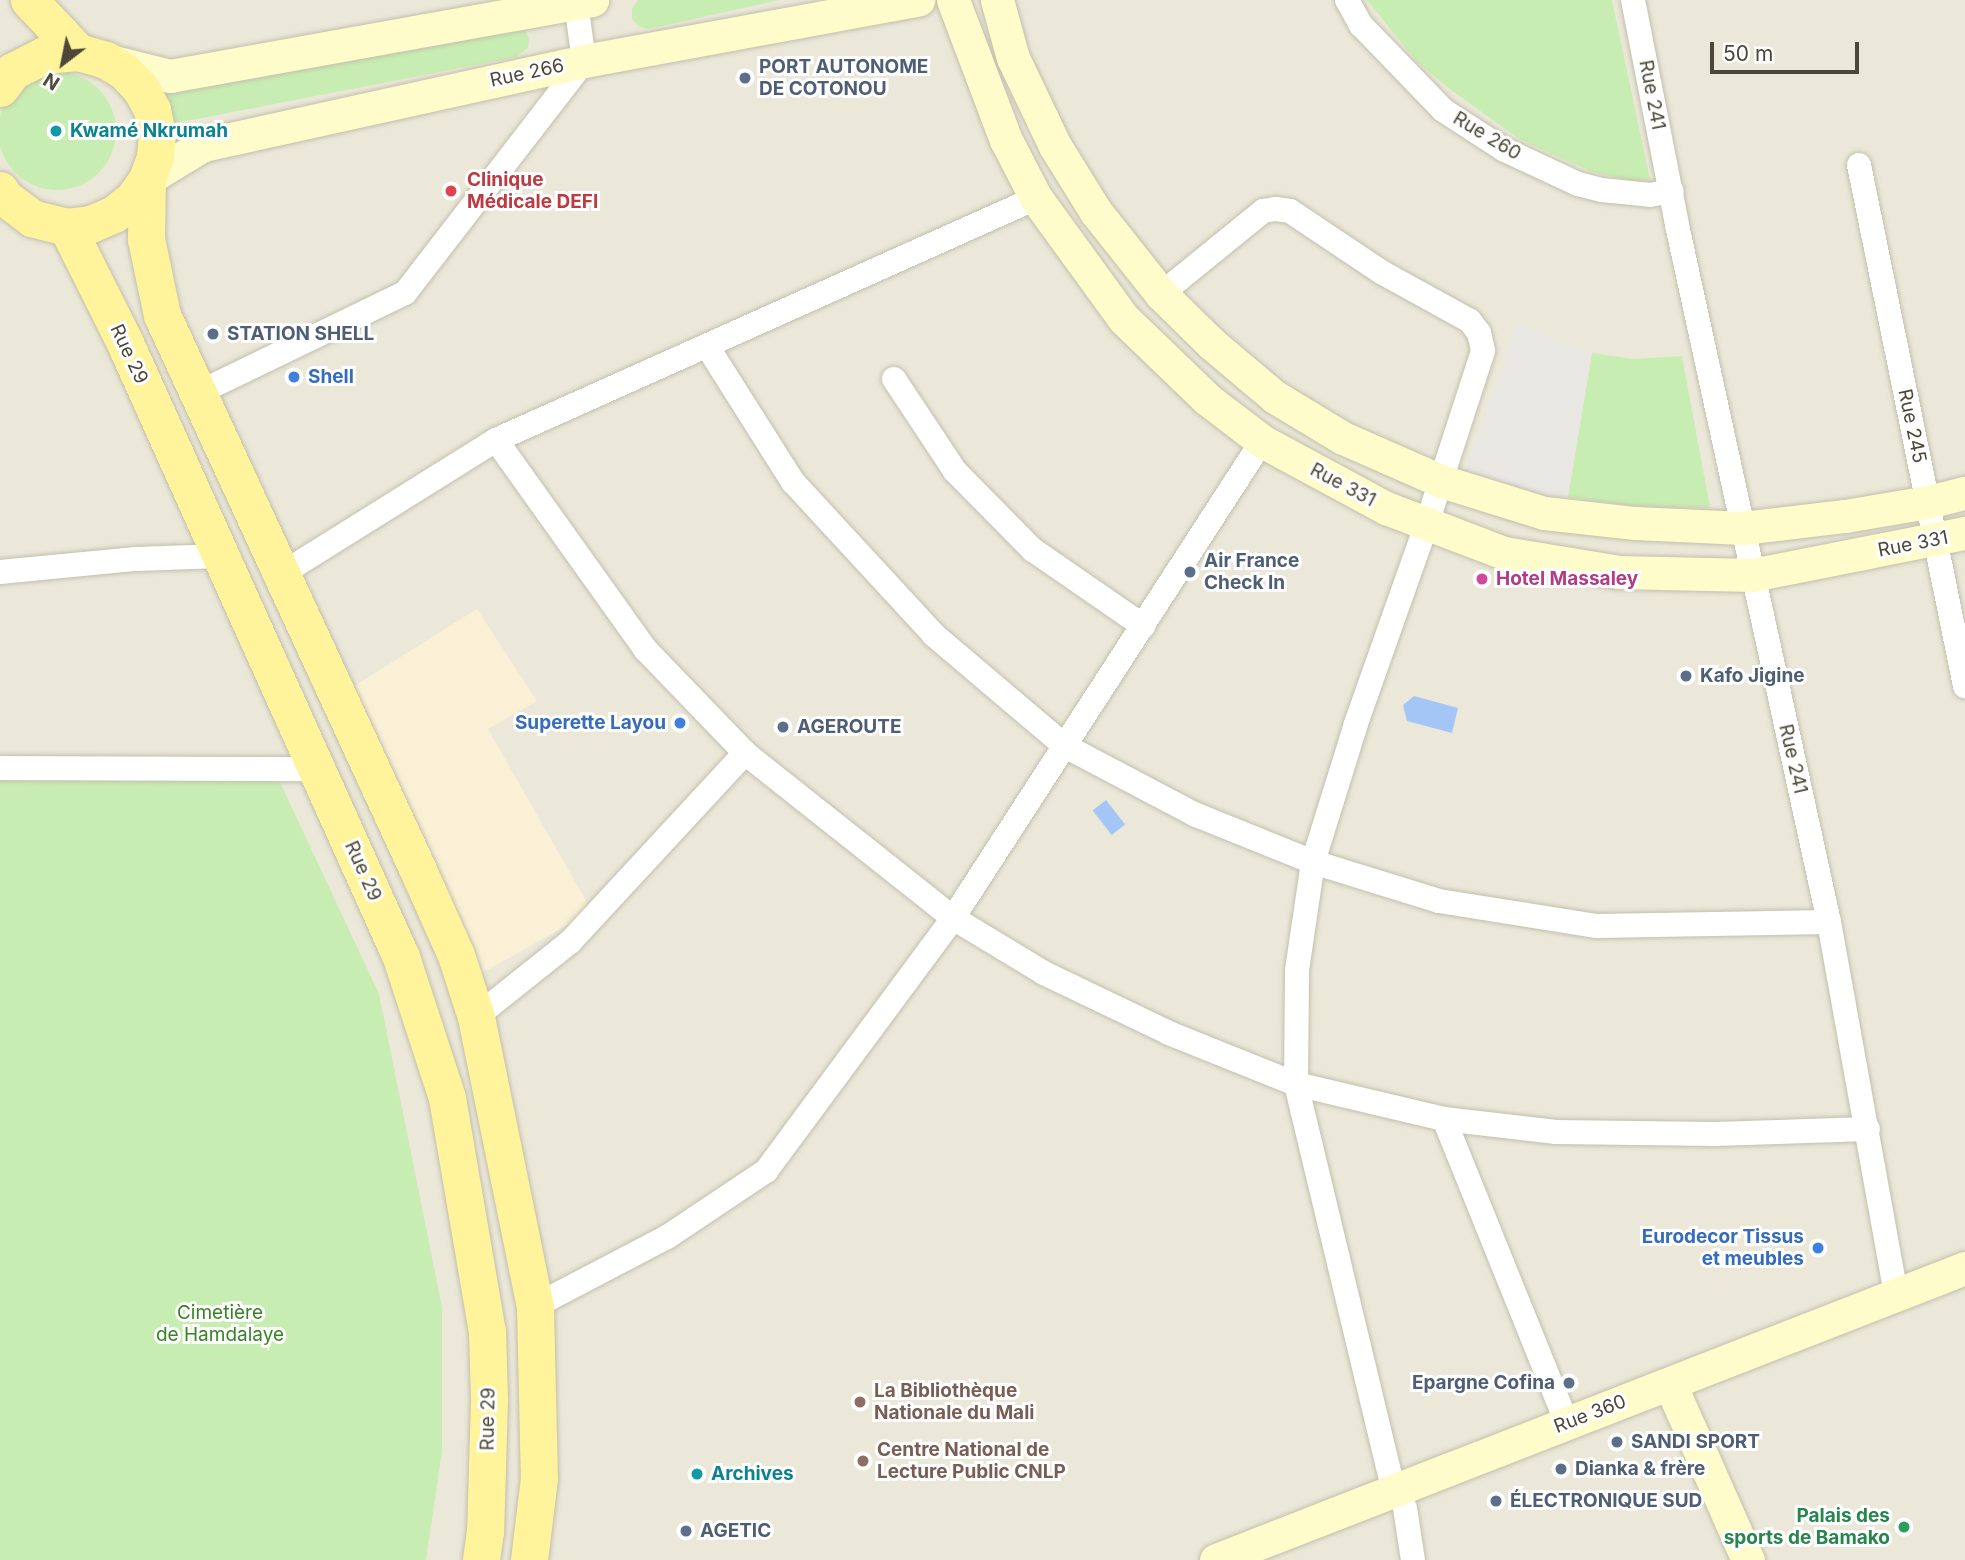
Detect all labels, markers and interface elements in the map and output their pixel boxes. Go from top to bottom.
north arrow [28,28,98,98]
scale bar [1713,28,1862,72]
text: 50 m [1723,41,1773,66]
street label: Rue 266 [488,54,566,92]
place label: PORT AUTONOME DE COTONOU [759,56,928,100]
street label: Rue 241 [1634,58,1670,132]
text: N [39,68,64,95]
marker: PORT AUTONOME DE COTONOU [737,70,753,86]
street label: Rue 260 [1449,107,1525,165]
place label: Kwamé Nkrumah [70,120,228,142]
marker: Kwamé Nkrumah [48,123,64,139]
place label: Clinique Médicale DEFI [467,169,598,213]
marker: Clinique Médicale DEFI [441,181,461,201]
street label: Rue 29 [105,321,153,387]
place label: STATION SHELL [227,323,374,345]
marker: STATION SHELL [205,326,221,342]
place label: Shell [308,366,354,388]
marker: Shell [286,369,302,385]
street label: Rue 245 [1893,387,1931,465]
street label: Rue 331 [1306,458,1380,512]
street label: Rue 331 [1876,526,1950,562]
place label: Air France Check In [1204,550,1299,594]
marker: Air France Check In [1182,564,1198,580]
place label: Hotel Massaley [1496,568,1638,590]
marker: Hotel Massaley [1474,571,1490,587]
place label: Kafo Jigine [1700,665,1805,687]
marker: Kafo Jigine [1678,668,1694,684]
place label: Superette Layou [515,712,666,734]
marker: Superette Layou [672,715,688,731]
place label: AGEROUTE [797,716,901,738]
marker: AGEROUTE [775,719,791,735]
street label: Rue 241 [1774,722,1812,796]
street label: Rue 29 [340,837,386,905]
place label: Eurodecor Tissus et meubles [1642,1226,1804,1270]
marker: Eurodecor Tissus et meubles [1810,1240,1826,1256]
park label: Cimetière de Hamdalaye [156,1302,284,1346]
place label: Epargne Cofina [1412,1372,1555,1394]
marker: Epargne Cofina [1561,1375,1577,1391]
place label: La Bibliothèque Nationale du Mali [874,1380,1034,1424]
street label: Rue 29 [476,1387,500,1451]
street label: Rue 360 [1551,1390,1629,1438]
marker: La Bibliothèque Nationale du Mali [852,1394,868,1410]
place label: SANDI SPORT [1631,1431,1760,1453]
marker: SANDI SPORT [1609,1434,1625,1450]
place label: Centre National de Lecture Public CNLP [877,1439,1066,1483]
marker: Centre National de Lecture Public CNLP [855,1453,871,1469]
place label: Dianka & frère [1575,1458,1705,1480]
marker: Dianka & frère [1553,1461,1569,1477]
place label: Archives [711,1463,794,1485]
marker: Archives [689,1466,705,1482]
place label: ÉLECTRONIQUE SUD [1510,1490,1702,1512]
marker: ÉLECTRONIQUE SUD [1488,1493,1504,1509]
place label: Palais des sports de Bamako [1724,1505,1890,1549]
marker: Palais des sports de Bamako [1896,1519,1912,1535]
place label: AGETIC [700,1520,771,1542]
marker: AGETIC [678,1523,694,1539]

